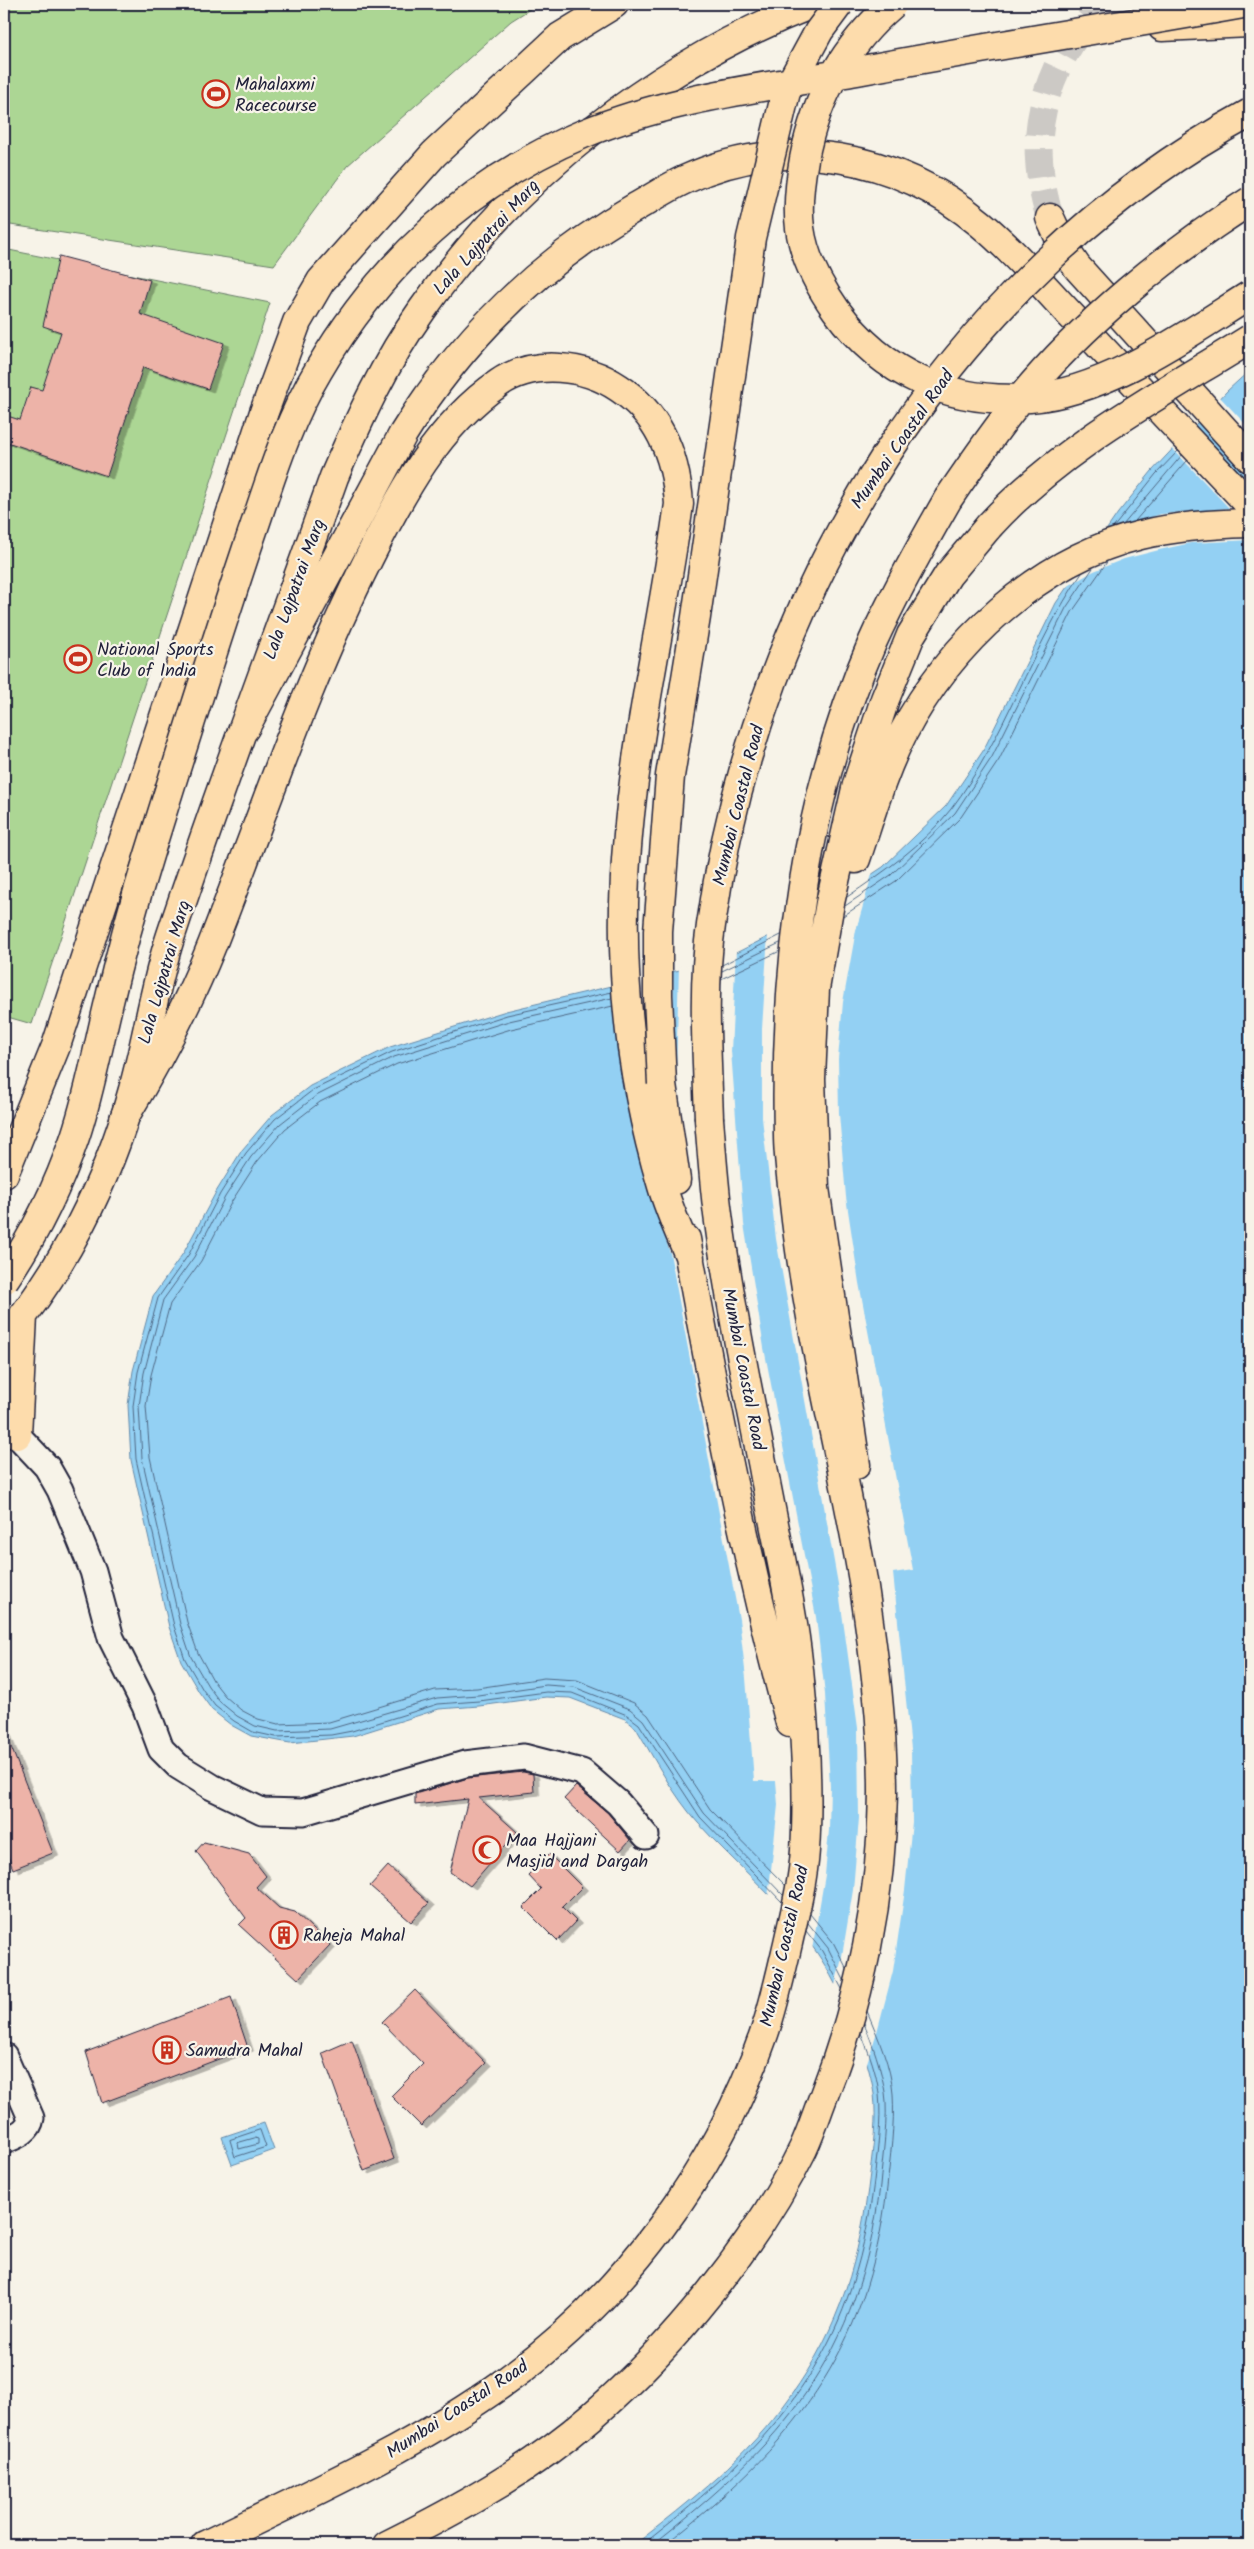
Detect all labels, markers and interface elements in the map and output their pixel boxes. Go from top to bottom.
place label: Mahalaxmi Racecourse [235,71,317,121]
sports icon: Mahalaxmi Racecourse [201,79,231,109]
street label: Lala Lajpatrai Marg [427,173,547,303]
street label: Mumbai Coastal Road [844,363,963,516]
street label: Lala Lajpatrai Marg [256,515,334,664]
place label: National Sports Club of India [97,636,214,686]
sports icon: National Sports Club of India [63,644,93,674]
street label: Mumbai Coastal Road [705,721,774,889]
street label: Lala Lajpatrai Marg [131,897,200,1048]
street label: Mumbai Coastal Road [713,1286,773,1454]
place label: Maa Hajjani Masjid and Dargah [506,1827,648,1877]
mosque icon: Maa Hajjani Masjid and Dargah [472,1835,502,1865]
street label: Mumbai Coastal Road [753,1862,818,2030]
building icon: Raheja Mahal [269,1920,299,1950]
place label: Raheja Mahal [303,1922,406,1951]
building icon: Samudra Mahal [152,2035,182,2065]
place label: Samudra Mahal [186,2037,303,2066]
street label: Mumbai Coastal Road [381,2353,536,2467]

